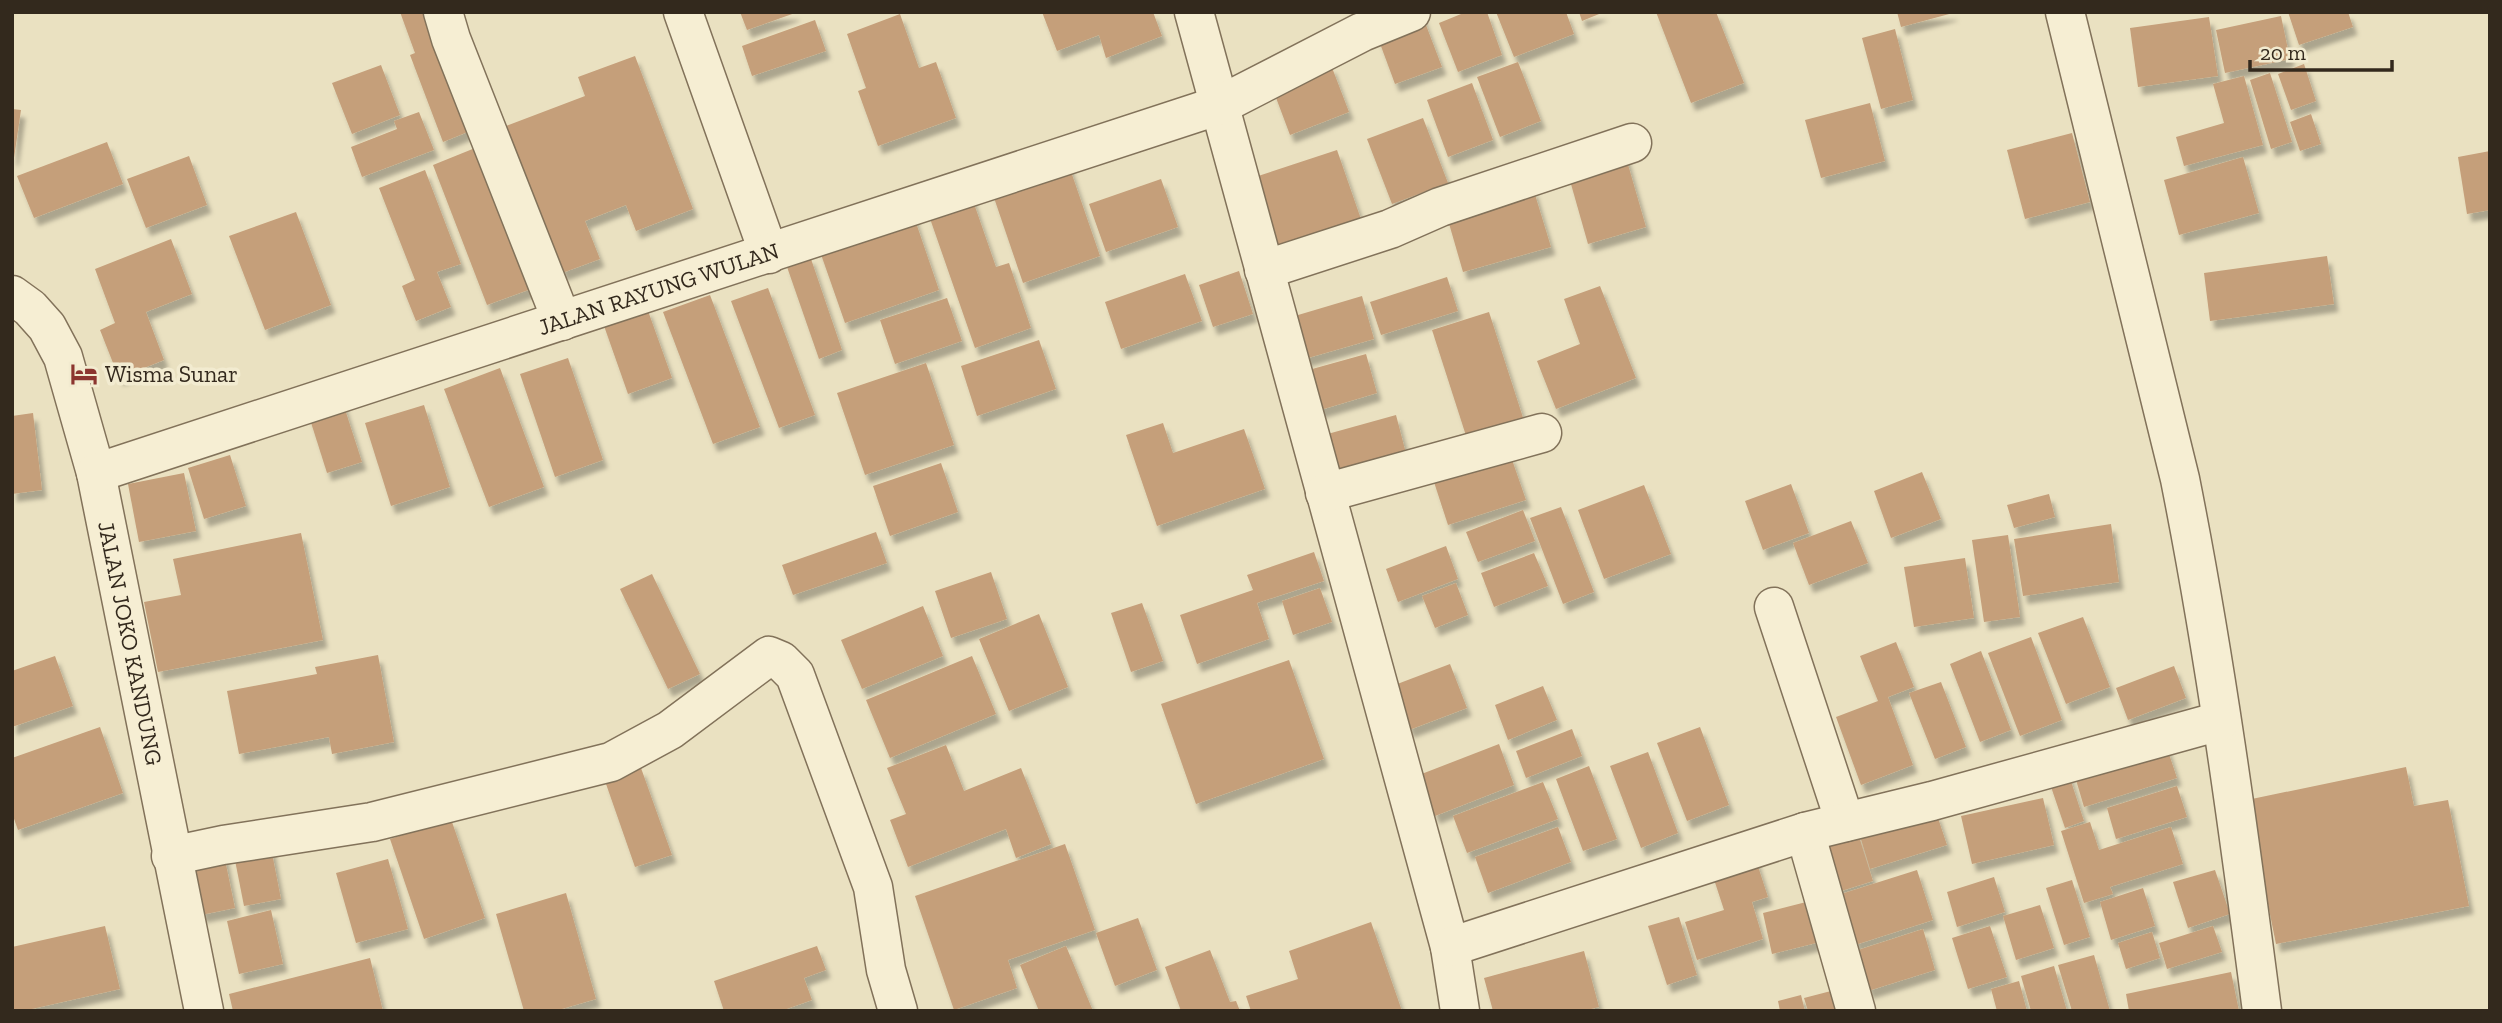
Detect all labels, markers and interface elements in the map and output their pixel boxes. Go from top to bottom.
scale bar [2250,28,2392,72]
text: 20 m [2260,40,2306,65]
street label: JALAN RAYUNG WULAN [535,236,783,341]
hotel icon: Wisma Sunar [69,359,99,389]
place label: Wisma Sunar [105,360,238,388]
street label: JALAN JOKO KANDUNG [92,519,168,768]

